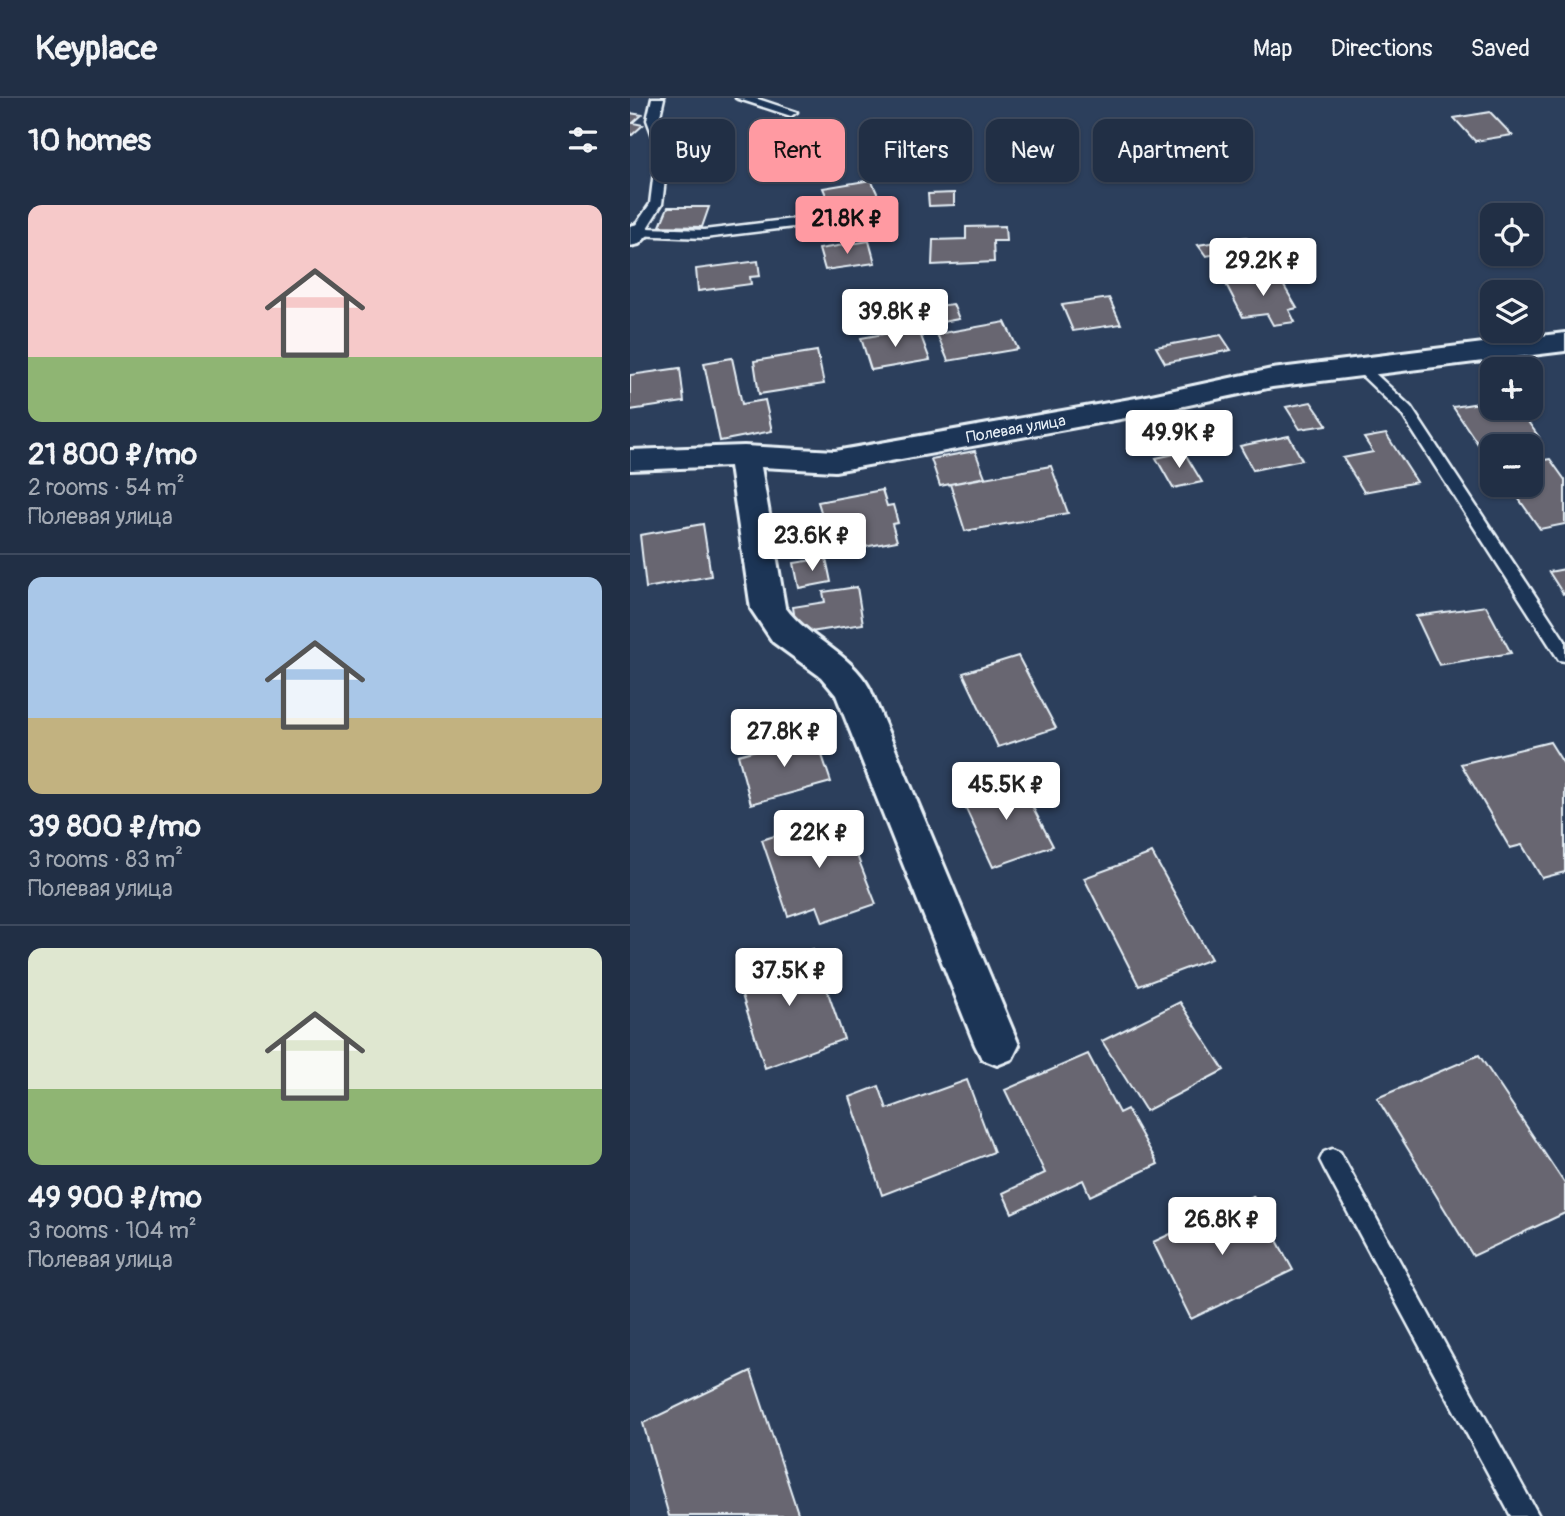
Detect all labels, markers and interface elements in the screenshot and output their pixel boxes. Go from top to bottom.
text: Keyplace [35,28,157,69]
text: Map [1253,34,1293,63]
text: Directions [1331,34,1432,63]
text: Saved [1470,34,1530,63]
chip: Buy [651,119,735,182]
chip: Rent [749,119,845,182]
chip: Filters [859,119,972,182]
chip: New [986,119,1079,182]
chip: Apartment [1093,119,1253,182]
icon: filters [564,121,602,159]
text: 10 homes [28,122,151,159]
pin: 21.8K ₽ [782,197,912,256]
map controls [1480,203,1543,497]
button: locate [1480,203,1543,266]
text: 21.8K ₽ [811,204,883,233]
pin: 29.2K ₽ [1198,238,1328,298]
text: 29.2K ₽ [1225,246,1301,275]
icon: home [252,250,378,376]
button: layers [1480,280,1543,343]
pin: 39.8K ₽ [830,289,960,349]
text: 39.8K ₽ [858,297,932,326]
button: + [1480,357,1543,420]
street label: Полевая улица [965,410,1067,448]
pin: 49.9K ₽ [1114,410,1244,470]
text: 49.9K ₽ [1142,418,1216,447]
button: − [1480,434,1543,497]
text: 21 800 ₽/mo [28,436,197,473]
text: 2 rooms · 54 m² [28,473,185,502]
text: Полевая улица [28,502,173,531]
pin: 23.6K ₽ [747,514,877,573]
text: 23.6K ₽ [774,521,850,550]
icon: home [252,622,378,748]
pin: 27.8K ₽ [719,710,849,769]
text: 27.8K ₽ [747,717,821,746]
pin: 45.5K ₽ [941,762,1071,822]
text: 45.5K ₽ [968,770,1044,799]
text: 39 800 ₽/mo [28,808,201,845]
pin: 22K ₽ [770,810,868,870]
text: 22K ₽ [790,818,848,847]
text: 3 rooms · 83 m² [28,845,183,874]
text: Полевая улица [28,874,173,903]
pin: 37.5K ₽ [724,948,854,1008]
text: 37.5K ₽ [751,956,827,985]
icon: home [252,993,378,1119]
text: 49 900 ₽/mo [28,1179,202,1216]
pin: 26.8K ₽ [1157,1198,1287,1257]
text: 26.8K ₽ [1184,1205,1260,1234]
text: 3 rooms · 104 m² [28,1216,197,1245]
text: Полевая улица [28,1245,173,1274]

